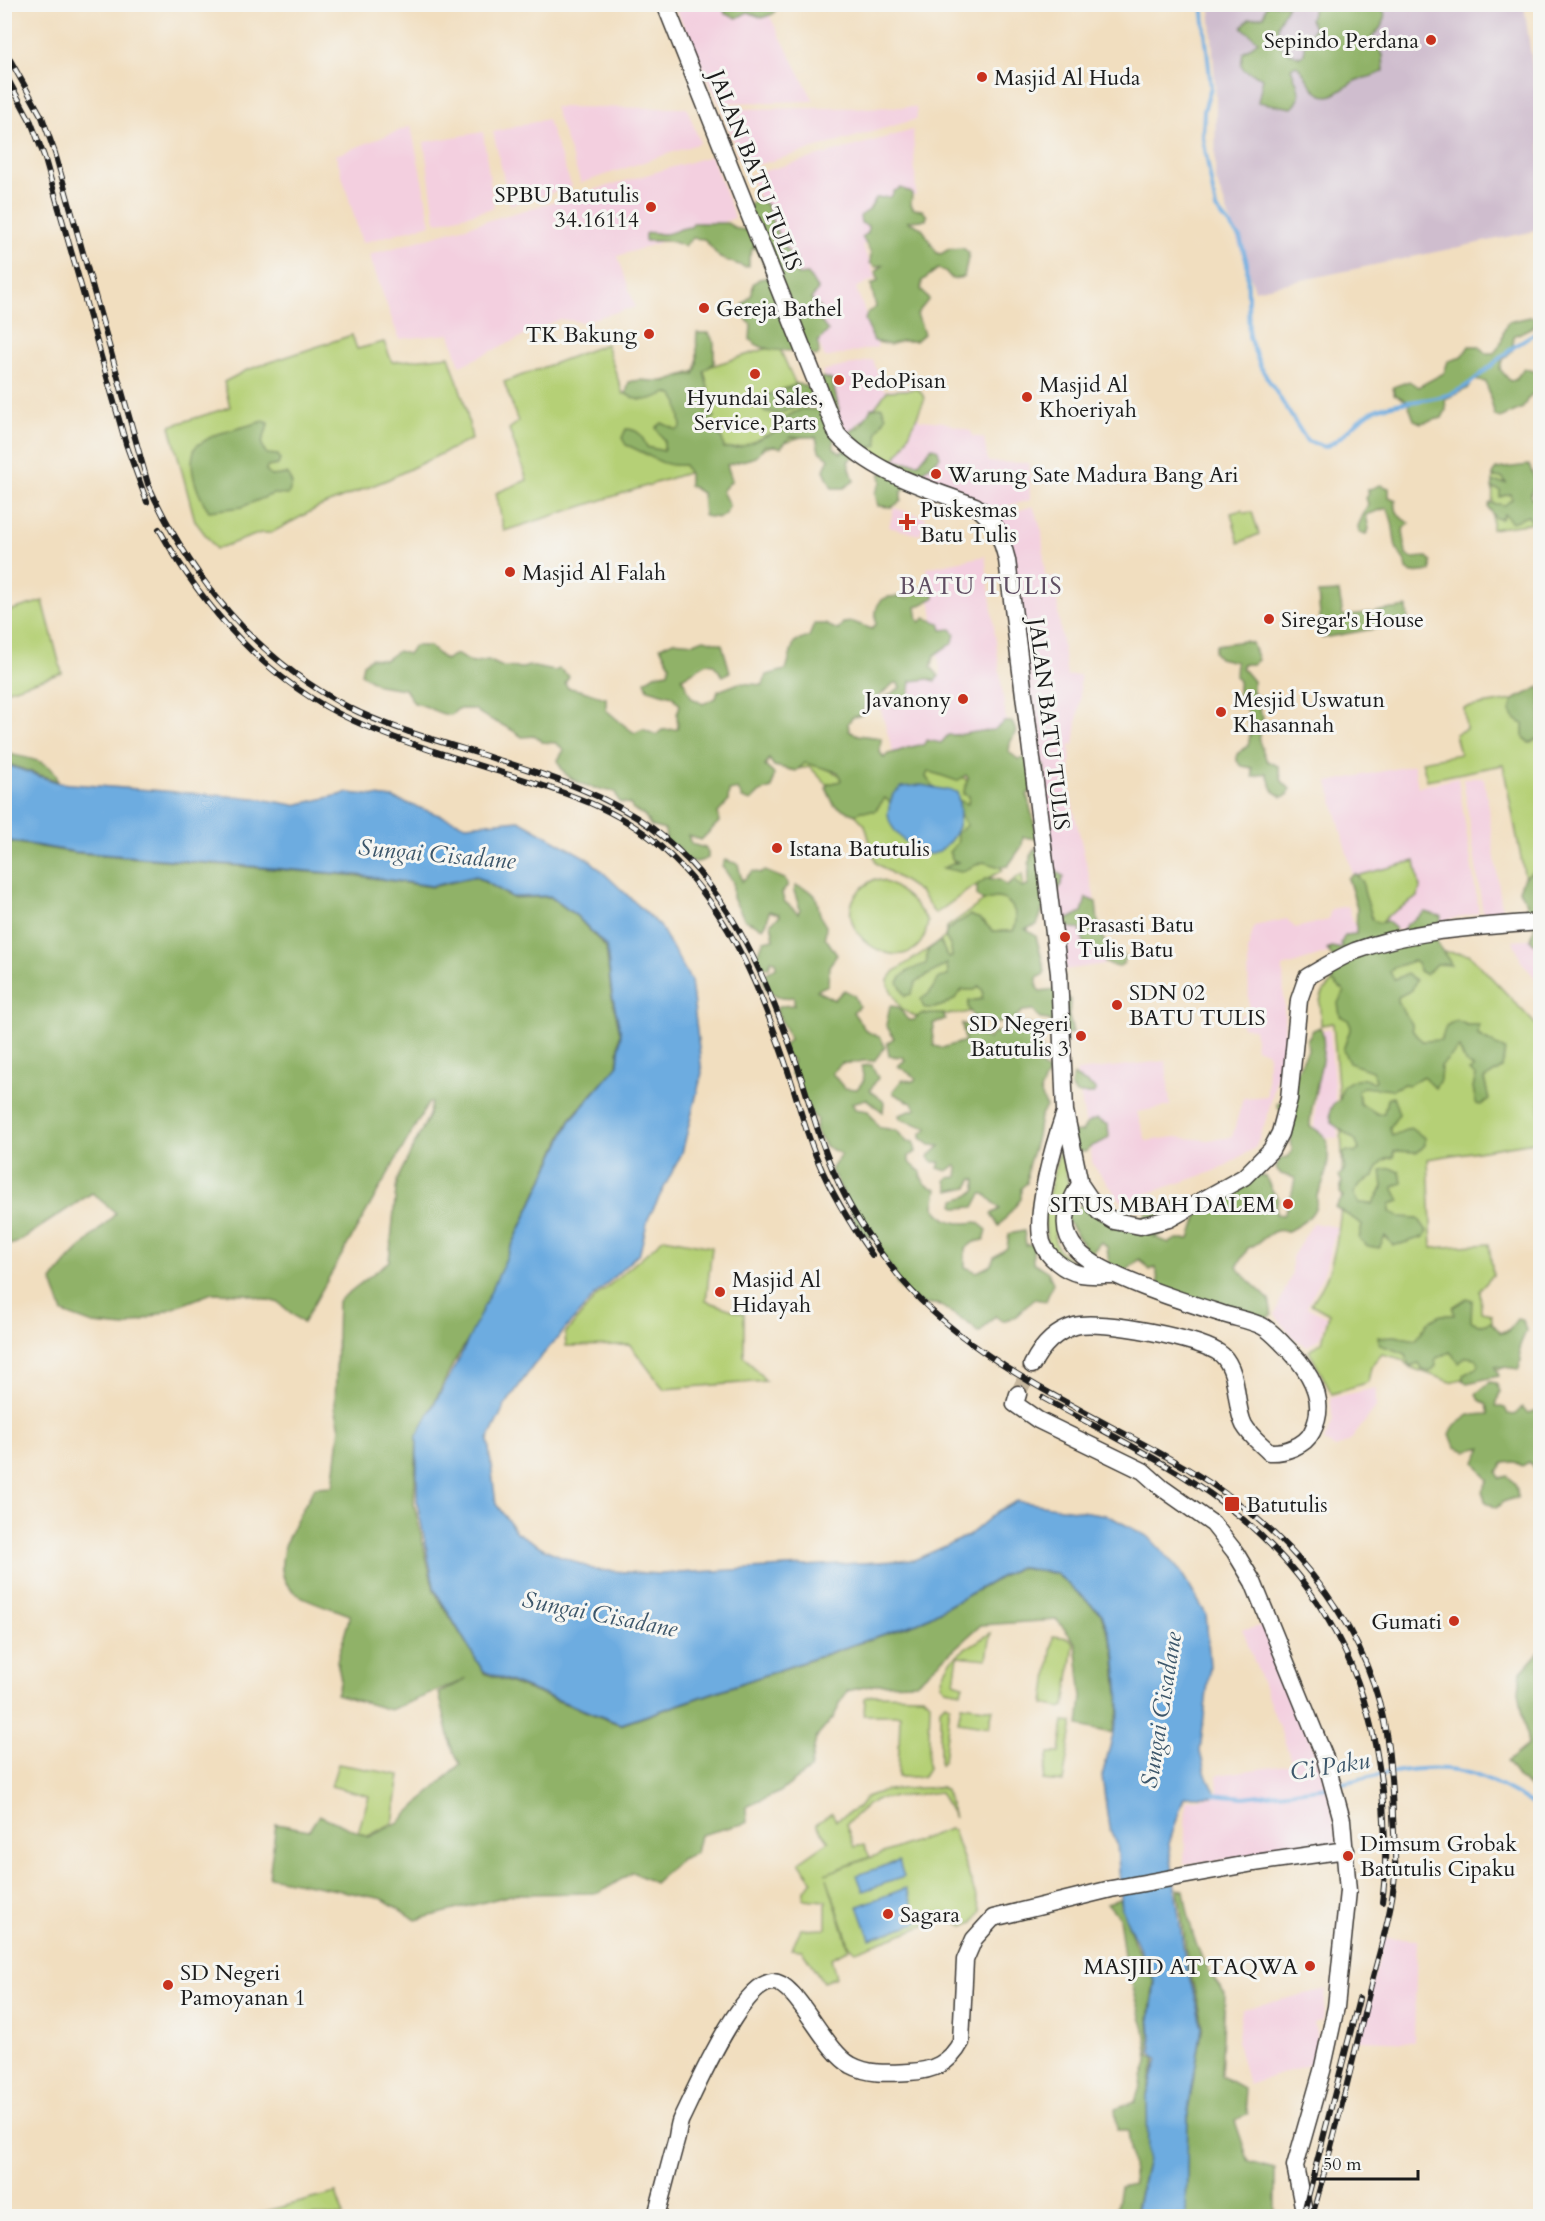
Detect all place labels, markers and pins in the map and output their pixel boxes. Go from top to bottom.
place label: Sepindo Perdana [1264,26,1419,56]
marker: Sepindo Perdana [1424,33,1438,47]
place label: Masjid Al Huda [994,63,1141,93]
marker: Masjid Al Huda [975,70,989,84]
place label: SPBU Batutulis 34.16114 [494,180,639,235]
marker: SPBU Batutulis 34.16114 [644,200,658,214]
place label: Gereja Bathel [716,294,843,324]
marker: Gereja Bathel [697,301,711,315]
place label: TK Bakung [525,320,638,350]
marker: TK Bakung [642,327,656,341]
place label: PedoPisan [851,366,947,396]
marker: Hyundai Sales, Service, Parts [748,367,762,381]
place label: Masjid Al Khoeriyah [1039,370,1137,425]
marker: PedoPisan [832,373,846,387]
place label: Hyundai Sales, Service, Parts [687,383,823,438]
marker: Masjid Al Khoeriyah [1020,390,1034,404]
place label: Warung Sate Madura Bang Ari [947,460,1239,490]
marker: Warung Sate Madura Bang Ari [929,467,943,481]
place label: Puskesmas Batu Tulis [920,495,1017,550]
marker: Puskesmas Batu Tulis [898,513,916,531]
place label: Masjid Al Falah [522,558,666,588]
marker: Masjid Al Falah [503,565,517,579]
place label: Siregar's House [1281,605,1424,635]
marker: Siregar's House [1262,612,1276,626]
place label: Javanony [862,685,951,715]
place label: Mesjid Uswatun Khasannah [1233,685,1386,740]
marker: Javanony [956,692,970,706]
marker: Mesjid Uswatun Khasannah [1214,705,1228,719]
place label: Istana Batutulis [789,834,930,864]
marker: Istana Batutulis [770,841,784,855]
place label: Prasasti Batu Tulis Batu [1077,910,1194,965]
marker: Prasasti Batu Tulis Batu [1058,930,1072,944]
place label: SDN 02 BATU TULIS [1129,978,1266,1033]
marker: SDN 02 BATU TULIS [1110,998,1124,1012]
place label: SD Negeri Batutulis 3 [969,1009,1069,1064]
marker: SD Negeri Batutulis 3 [1074,1029,1088,1043]
place label: SITUS MBAH DALEM [1050,1190,1276,1220]
marker: SITUS MBAH DALEM [1281,1197,1295,1211]
place label: Masjid Al Hidayah [732,1265,821,1320]
marker: Masjid Al Hidayah [713,1285,727,1299]
place label: Batutulis [1246,1490,1328,1520]
marker: Batutulis [1223,1495,1241,1513]
place label: Gumati [1371,1607,1442,1637]
marker: Gumati [1447,1614,1461,1628]
place label: Dimsum Grobak Batutulis Cipaku [1360,1829,1517,1884]
marker: Dimsum Grobak Batutulis Cipaku [1341,1849,1355,1863]
place label: Sagara [900,1900,960,1930]
marker: Sagara [881,1907,895,1921]
place label: MASJID AT TAQWA [1083,1952,1298,1982]
place label: SD Negeri Pamoyanan 1 [180,1958,306,2013]
marker: MASJID AT TAQWA [1303,1959,1317,1973]
marker: SD Negeri Pamoyanan 1 [161,1978,175,1992]

